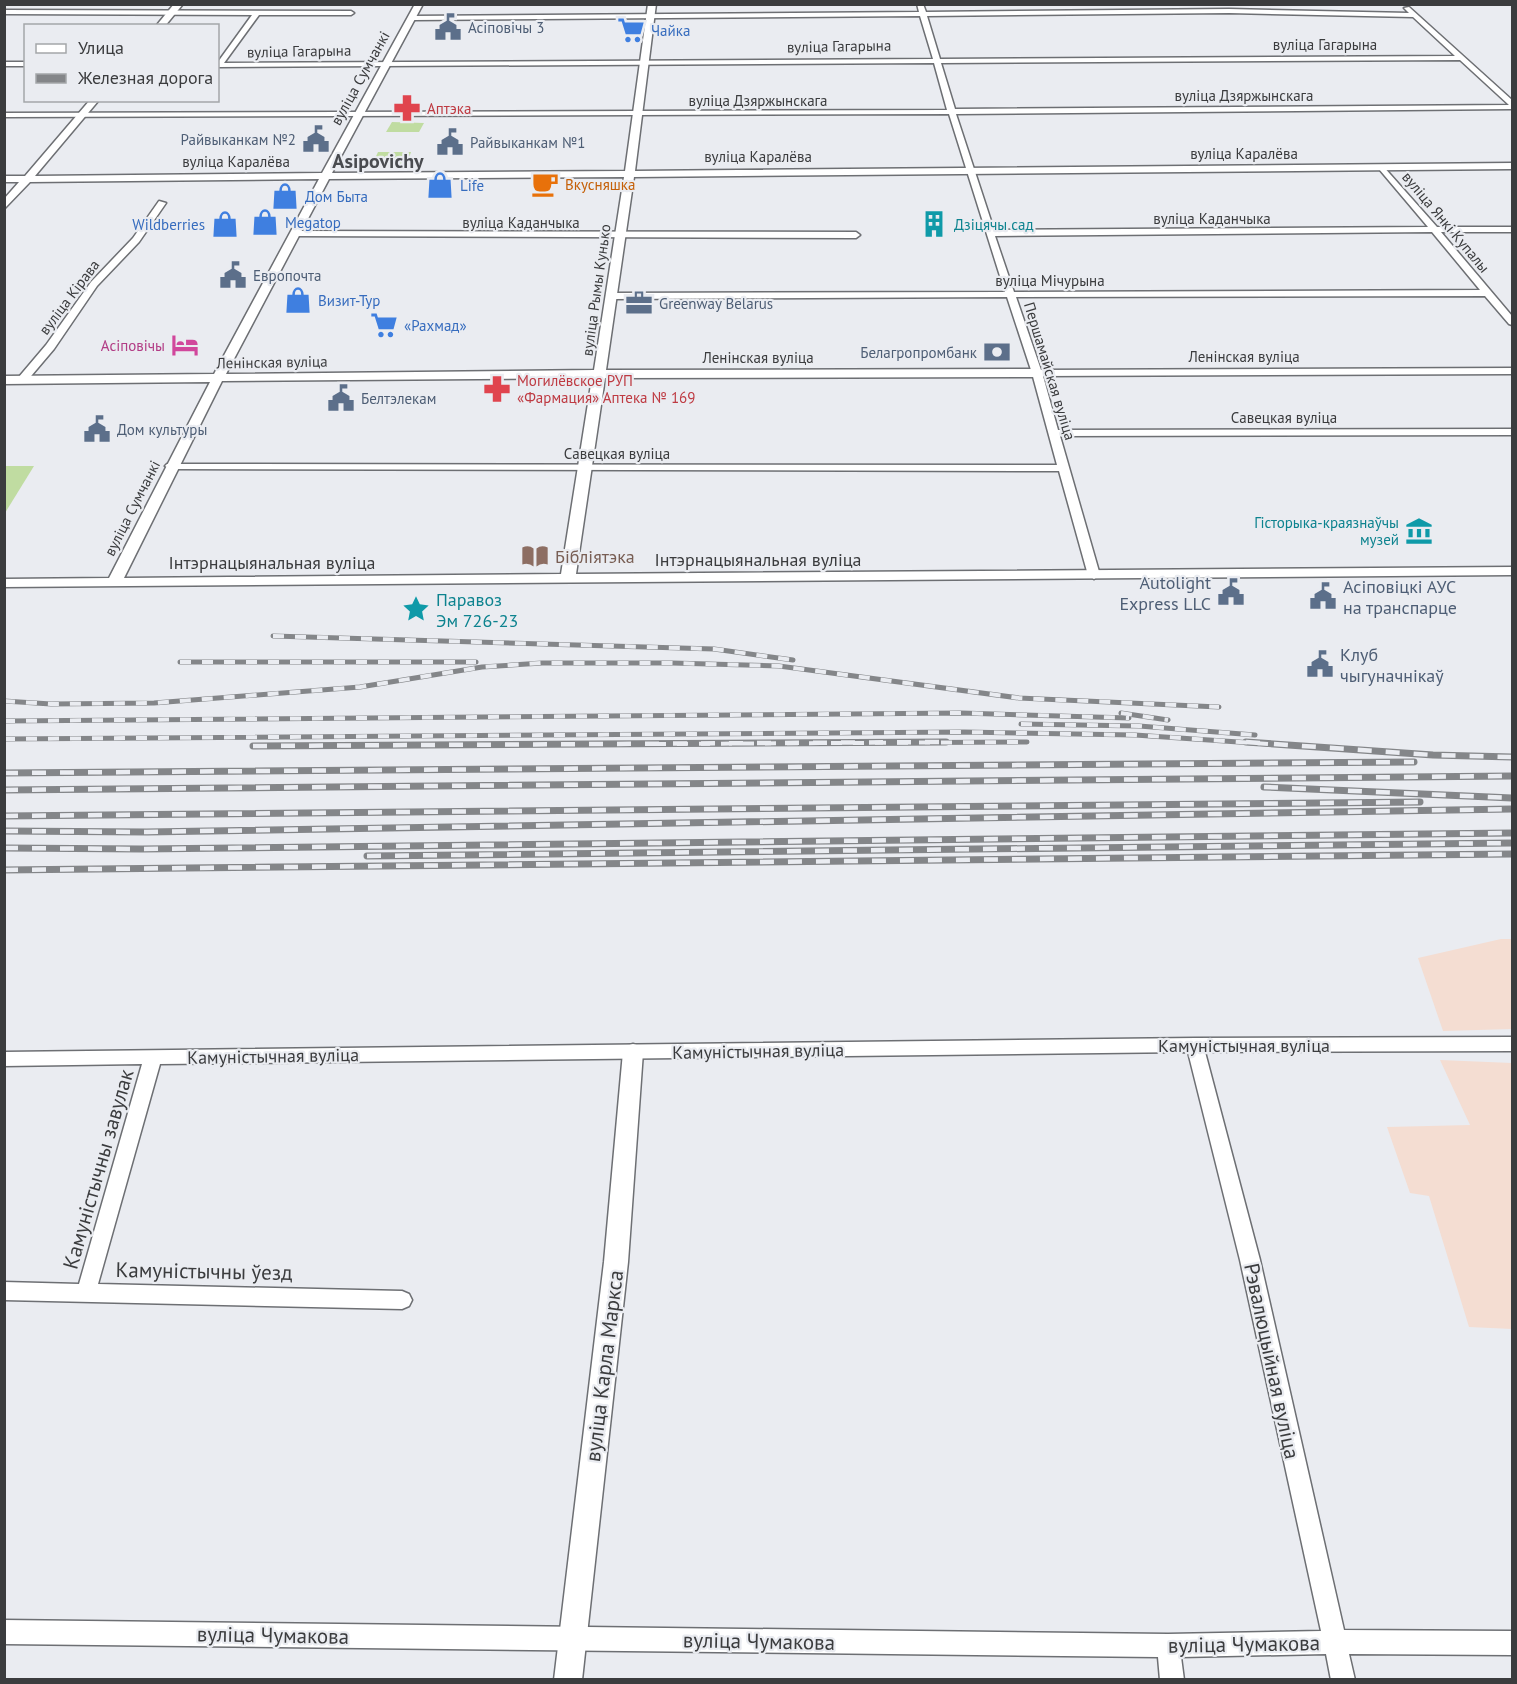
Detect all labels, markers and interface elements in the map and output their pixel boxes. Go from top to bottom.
public building icon: Асіповічы 3 [433,12,463,42]
supermarket icon: Чайка [616,15,646,45]
place label: Асіповічы 3 [468,18,544,37]
place label: Чайка [651,21,690,40]
legend [24,24,219,102]
street label: вуліца Сумчанкі [326,28,394,128]
street label: вуліца Гагарына [1273,35,1377,54]
text: Улица [78,36,124,59]
street label: вуліца Гагарына [787,36,891,56]
street label: вуліца Гагарына [247,41,351,61]
text: Железная дорога [77,66,213,89]
street label: вуліца Дзяржынскага [1174,86,1314,105]
street label: вуліца Дзяржынскага [688,91,828,110]
pharmacy icon: Аптэка [392,93,422,123]
place label: Аптэка [427,99,471,118]
public building icon: Райвыканкам №2 [301,124,331,154]
public building icon: Райвыканкам №1 [435,127,465,157]
place label: Райвыканкам №2 [181,130,296,149]
place label: Райвыканкам №1 [470,133,585,152]
street label: вуліца Каралёва [1190,144,1298,163]
street label: вуліца Каралёва [704,147,812,166]
district label: Asipovichy [332,148,424,174]
street label: вуліца Каралёва [182,152,290,171]
street label: вуліца Янкі Купалы [1398,167,1494,277]
cafe icon: Вкусняшка [530,169,560,199]
shop icon: Life [425,170,455,200]
place label: Вкусняшка [565,175,635,194]
place label: Life [460,176,484,195]
shop icon: Дом Быта [270,181,300,211]
place label: Дом Быта [305,187,368,206]
shop icon: Megatop [250,207,280,237]
shop icon: Wildberries [210,209,240,239]
building icon: Дзіцячы сад [919,209,949,239]
street label: вуліца Каданчыка [1153,209,1271,228]
place label: Megatop [285,213,341,232]
street label: вуліца Каданчыка [462,213,580,232]
place label: Wildberries [132,215,205,234]
place label: Дзіцячы сад [954,215,1034,234]
street label: вуліца Рымы Кунько [577,223,615,357]
street label: вуліца Кірава [35,256,103,338]
public building icon: Европочта [218,260,248,290]
place label: Европочта [253,266,322,285]
street label: вуліца Мічурына [995,271,1105,290]
shop icon: Визит-Тур [283,285,313,315]
office icon: Greenway Belarus [624,288,654,318]
place label: Визит-Тур [318,291,380,310]
place label: Greenway Belarus [659,294,773,313]
street label: Першамайская вуліца [1020,300,1080,442]
supermarket icon: «Рахмад» [369,310,399,340]
place label: «Рахмад» [404,316,467,335]
hotel icon: Асіповічы [170,330,200,360]
place label: Асіповічы [101,336,165,355]
bank icon: Белагропромбанк [982,337,1012,367]
place label: Белагропромбанк [860,343,978,362]
street label: Ленінская вуліца [1187,347,1300,366]
street label: Ленінская вуліца [701,348,814,367]
street label: Ленінская вуліца [215,352,328,372]
place label: Могилёвское РУП «Фармация» Аптека № 169 [517,371,695,407]
pharmacy icon: Могилёвское РУП «Фармация» Аптека № 169 [482,374,512,404]
public building icon: Белтэлекам [326,383,356,413]
place label: Белтэлекам [361,389,436,408]
street label: Савецкая вуліца [1231,408,1337,427]
public building icon: Дом культуры [82,414,112,444]
place label: Дом культуры [117,420,207,439]
street label: Савецкая вуліца [564,444,670,463]
street label: вуліца Сумчанкі [100,457,164,559]
place label: Гісторыка-краязнаўчы музей [1254,513,1399,549]
museum icon: Гісторыка-краязнаўчы музей [1404,516,1434,546]
library icon: Бібліятэка [520,541,550,571]
place label: Бібліятэка [555,545,635,568]
street label: Інтэрнацыянальная вуліца [654,548,862,571]
street label: Інтэрнацыянальная вуліца [168,551,376,574]
place label: Autolight Express LLC [1119,571,1211,615]
place label: Асіповіцкі АУС на транспарце [1343,575,1457,619]
public building icon: Autolight Express LLC [1216,577,1246,607]
public building icon: Асіповіцкі АУС на транспарце [1308,581,1338,611]
place label: Паравоз Эм 726-23 [436,588,518,632]
place icon: Паравоз Эм 726-23 [401,594,431,624]
place label: Клуб чыгуначнікаў [1340,643,1444,687]
public building icon: Клуб чыгуначнікаў [1305,649,1335,679]
street label: Камуністычная вуліца [1158,1034,1330,1057]
street label: Камуністычная вуліца [672,1038,844,1064]
street label: Камуністычная вуліца [187,1043,359,1069]
street label: Камуністычны завулак [57,1066,139,1272]
street label: Камуністычны ўезд [115,1256,293,1286]
street label: Рэвалюцыйная вуліца [1238,1261,1306,1461]
street label: вуліца Карла Маркса [579,1269,629,1463]
street label: вуліца Чумакова [197,1620,349,1650]
street label: вуліца Чумакова [683,1626,835,1656]
street label: вуліца Чумакова [1168,1629,1320,1659]

